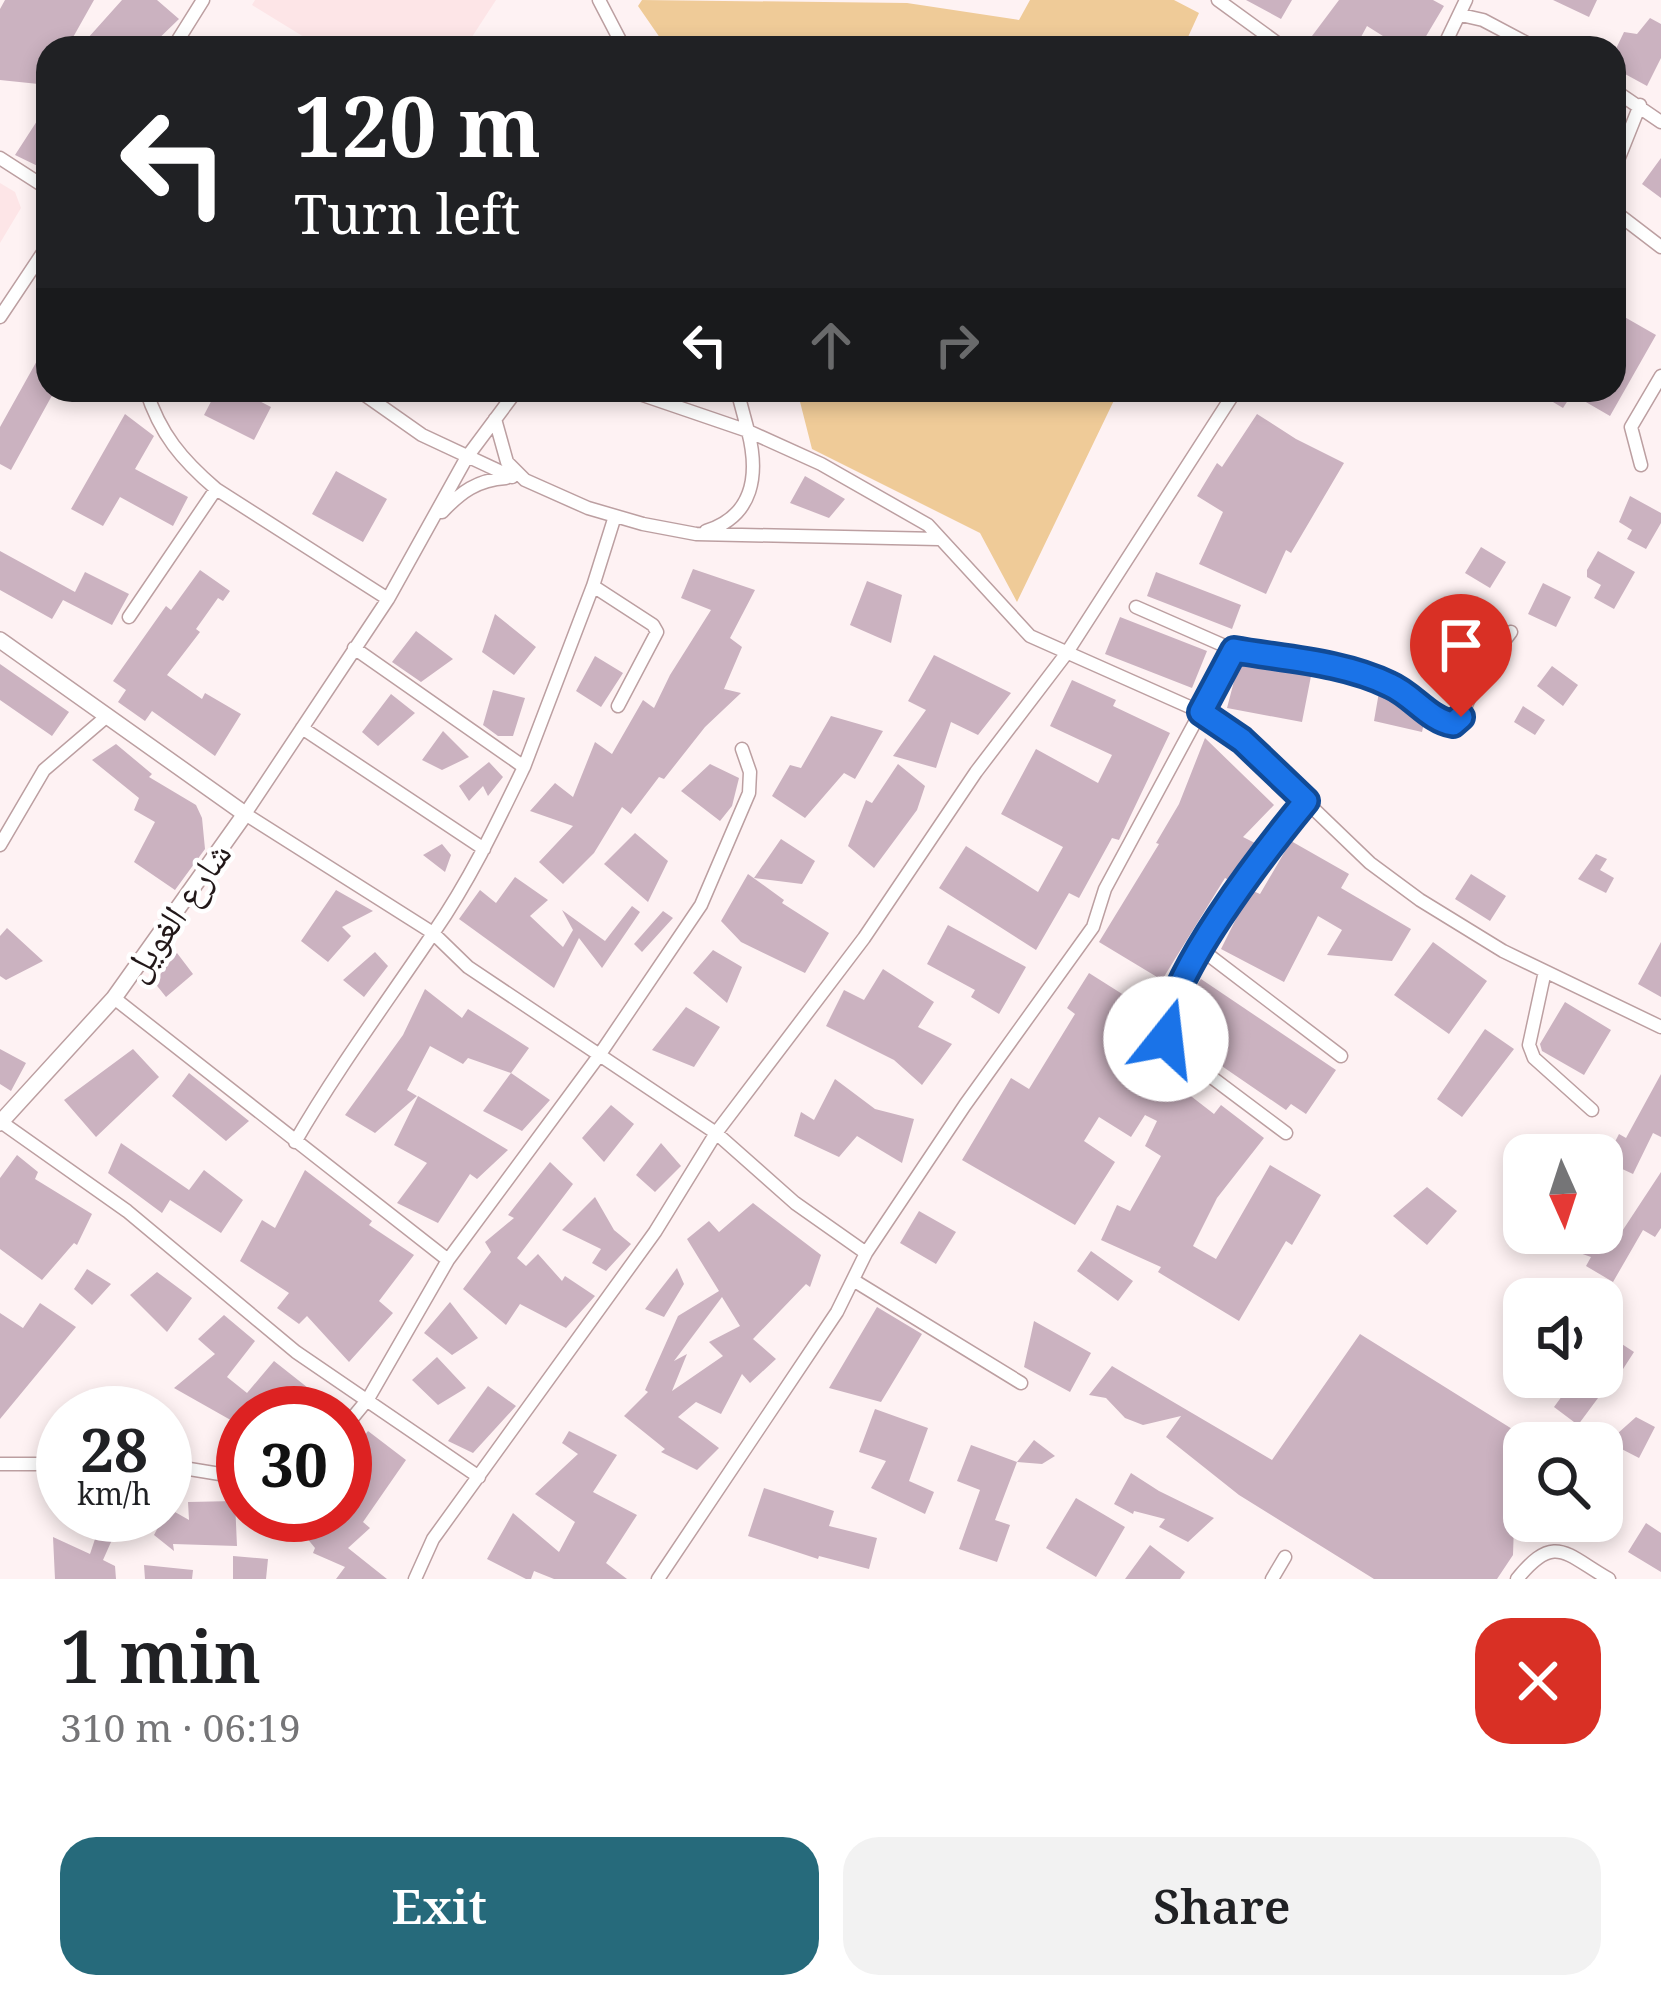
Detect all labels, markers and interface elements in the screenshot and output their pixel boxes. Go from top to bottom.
text: 120 m [294,67,541,182]
icon: left [96,84,252,240]
text: Turn left [294,176,520,250]
icon: left [672,312,738,378]
icon: ahead [798,312,864,378]
icon: right [924,312,990,378]
pin [1410,594,1512,717]
icon: arrive [1428,612,1494,678]
street label: شارع الغويل [110,832,242,990]
position arrow [1103,976,1229,1102]
north arrow [1503,1134,1623,1254]
map controls [1503,1134,1623,1542]
button: sound [1503,1278,1623,1398]
speed limit sign: 30 [216,1386,372,1542]
text: 28 [80,1408,148,1490]
button: search [1503,1422,1623,1542]
text: km/h [77,1473,151,1514]
text: 1 min [60,1606,261,1704]
button: close [1475,1618,1601,1744]
text: 310 m · 06:19 [60,1700,301,1753]
button: Exit [60,1837,819,1975]
button: Share [843,1837,1601,1975]

